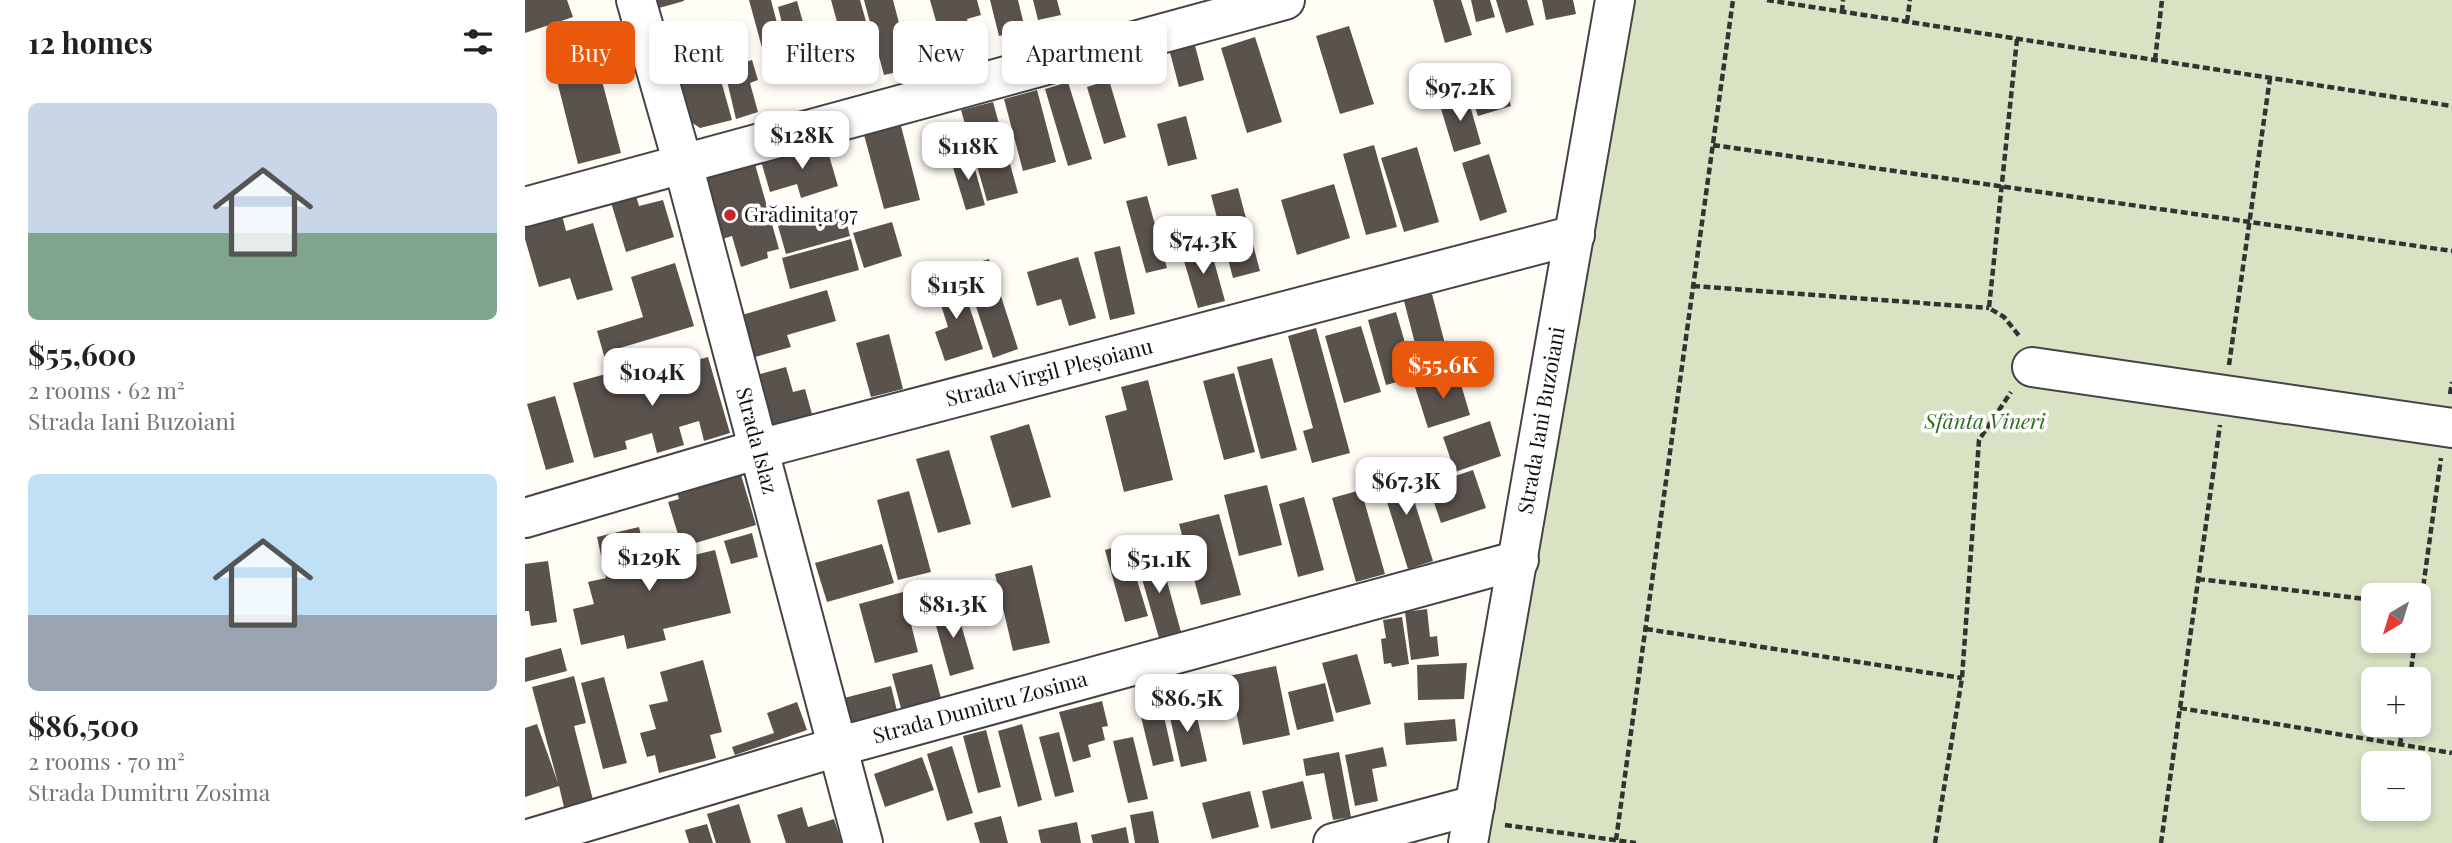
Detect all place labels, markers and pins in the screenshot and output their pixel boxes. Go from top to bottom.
pin: $97.2K [1403,64,1517,123]
pin: $128K [753,111,851,171]
pin: $118K [919,122,1017,182]
place label: Grădinița 97 [744,199,858,228]
marker: Grădinița 97 [722,207,738,223]
pin: $74.3K [1146,216,1260,276]
pin: $115K [907,262,1005,321]
pin: $55.6K [1386,342,1500,401]
pin: $104K [603,348,701,408]
pin: $67.3K [1349,458,1463,517]
pin: $129K [600,534,698,593]
pin: $51.1K [1102,536,1216,595]
pin: $81.3K [896,580,1010,640]
pin: $86.5K [1130,674,1244,734]

